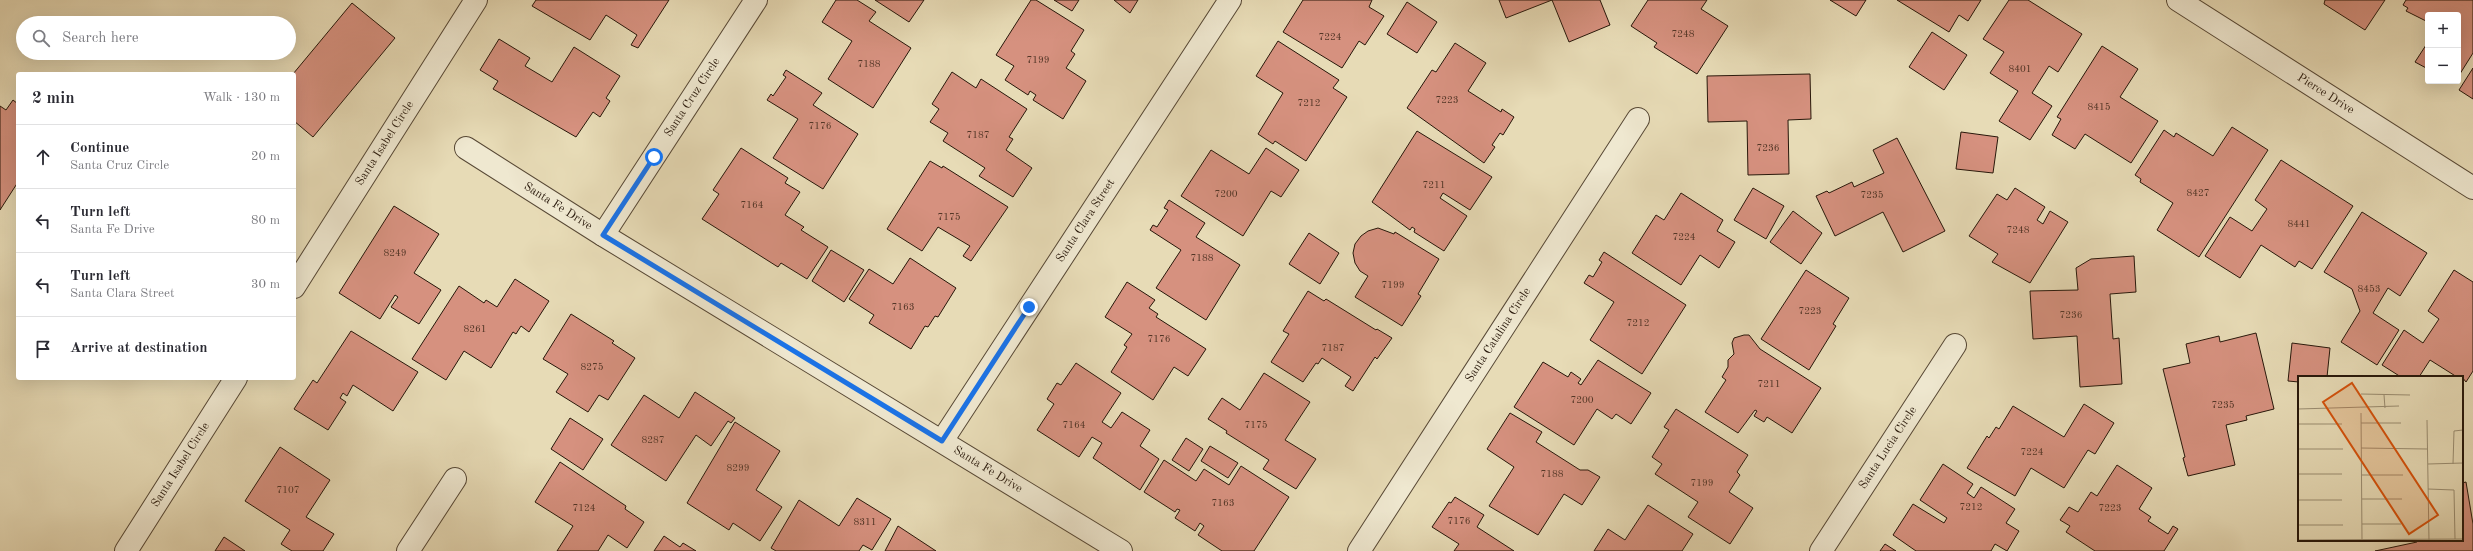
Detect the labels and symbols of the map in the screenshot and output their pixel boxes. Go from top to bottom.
house number: 7248 [1671,29,1695,39]
house number: 7224 [1318,32,1342,42]
street label: Santa Cruz Circle [662,55,723,139]
house number: 7199 [1026,55,1050,65]
house number: 7188 [857,59,881,69]
house number: 8401 [2008,64,2032,74]
street label: Pierce Drive [2295,72,2357,117]
house number: 7223 [1435,95,1459,105]
house number: 7212 [1297,98,1321,108]
street label: Santa Isabel Circle [354,99,417,188]
house number: 8415 [2087,102,2111,112]
house number: 7176 [808,121,832,131]
house number: 7187 [966,130,990,140]
house number: 7236 [1756,143,1780,153]
route start [645,148,663,166]
street label: Santa Clara Street [1054,177,1117,265]
street label: Santa Fe Drive [522,180,595,233]
house number: 7211 [1422,180,1446,190]
house number: 8427 [2186,188,2210,198]
house number: 7200 [1214,189,1238,199]
house number: 7235 [1860,190,1884,200]
house number: 7164 [740,200,764,210]
house number: 7175 [937,212,961,222]
house number: 8441 [2287,219,2311,229]
house number: 7248 [2006,225,2030,235]
house number: 7224 [1672,232,1696,242]
house number: 8249 [383,248,407,258]
house number: 7188 [1190,253,1214,263]
house number: 7199 [1381,280,1405,290]
house number: 8453 [2357,284,2381,294]
street label: Santa Catalina Circle [1464,285,1534,385]
route end [1020,298,1038,316]
house number: 7163 [891,302,915,312]
house number: 7223 [1798,306,1822,316]
house number: 7236 [2059,310,2083,320]
house number: 7212 [1626,318,1650,328]
house number: 8261 [463,324,487,334]
house number: 7176 [1147,334,1171,344]
house number: 7187 [1321,343,1345,353]
house number: 8275 [580,362,604,372]
inset map [2298,376,2463,541]
house number: 7211 [1757,379,1781,389]
house number: 7200 [1570,395,1594,405]
house number: 7235 [2211,400,2235,410]
street label: Santa Lucia Circle [1857,404,1919,491]
street label: Santa Isabel Circle [149,420,212,509]
house number: 7164 [1062,420,1086,430]
house number: 7175 [1244,420,1268,430]
house number: 8287 [641,435,665,445]
street label: Santa Fe Drive [951,444,1025,496]
house number: 7224 [2020,447,2044,457]
house number: 8299 [726,463,750,473]
house number: 7188 [1540,469,1564,479]
house number: 7199 [1690,478,1714,488]
house number: 7107 [276,485,300,495]
house number: 7163 [1211,498,1235,508]
house number: 7212 [1959,502,1983,512]
house number: 7124 [572,503,596,513]
house number: 7223 [2098,503,2122,513]
house number: 7176 [1447,516,1471,526]
house number: 8311 [853,517,877,527]

